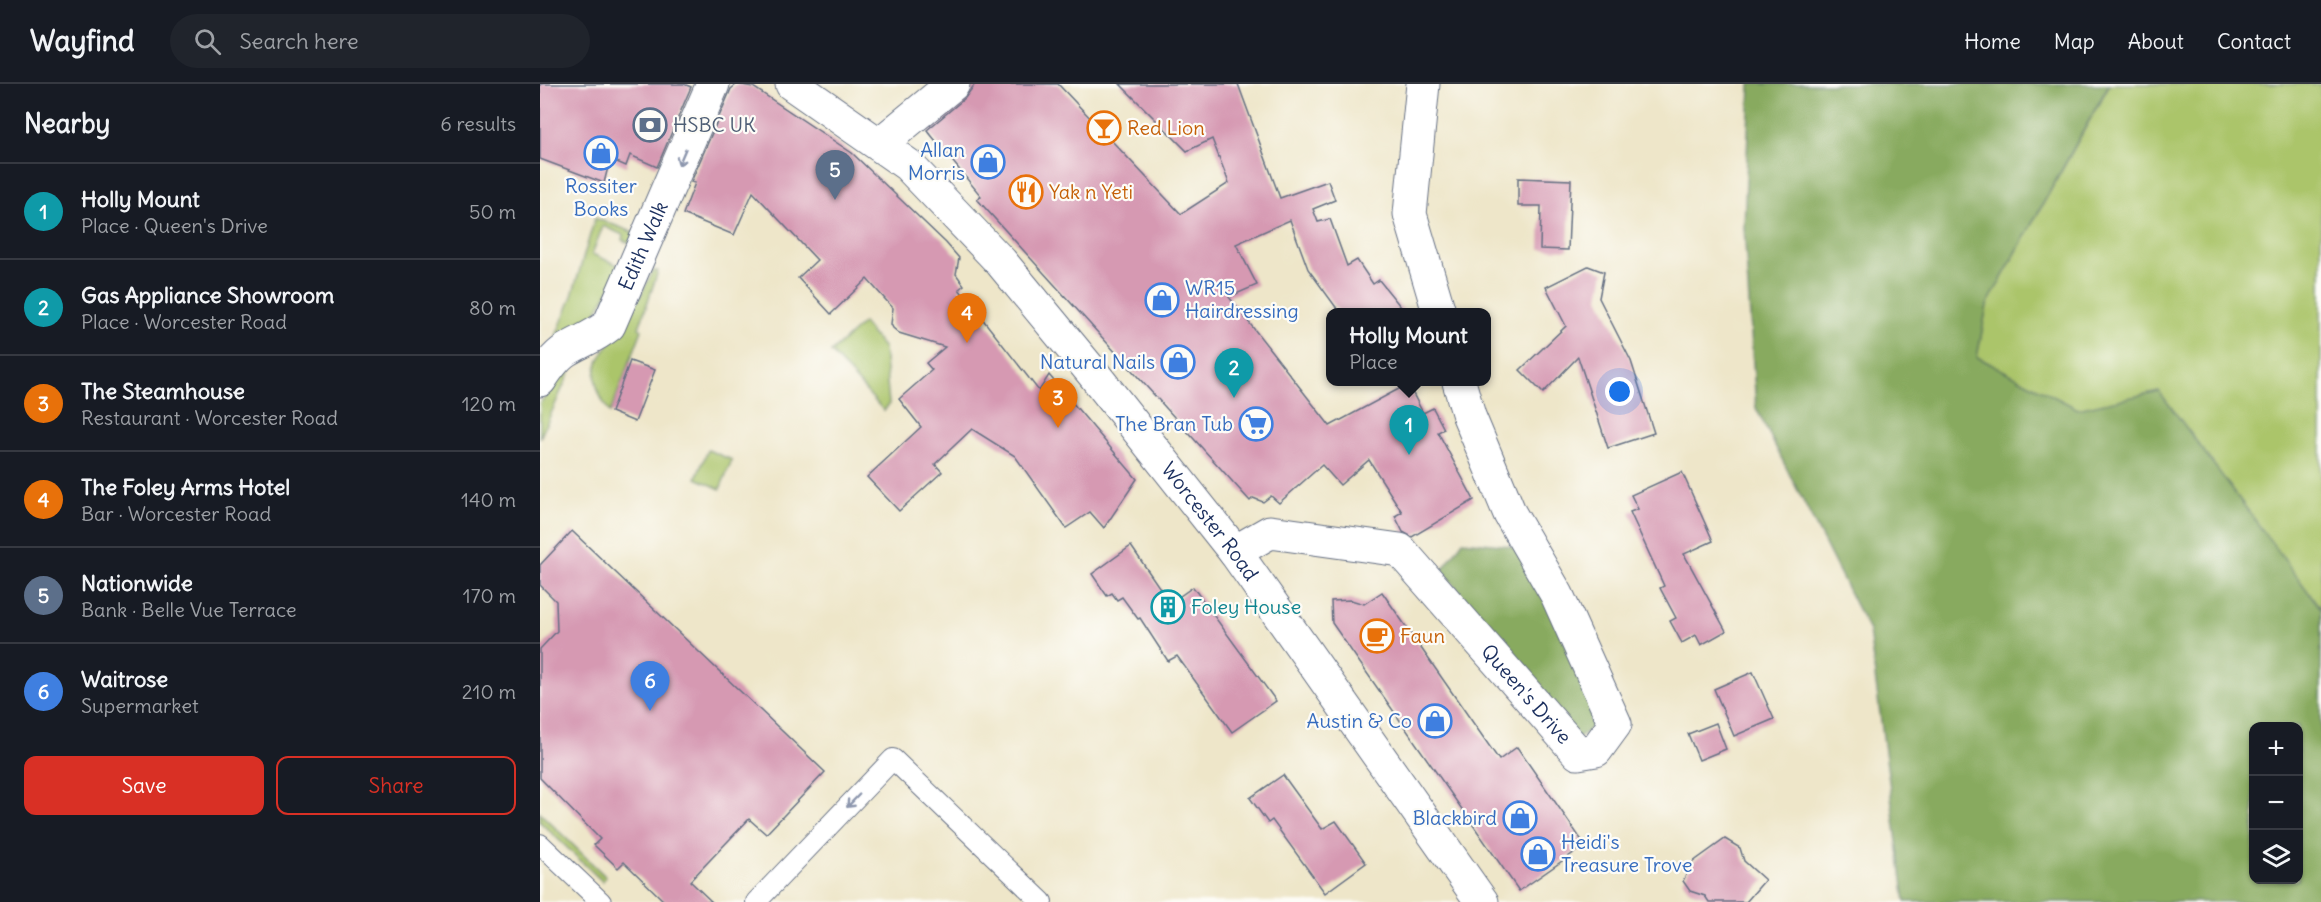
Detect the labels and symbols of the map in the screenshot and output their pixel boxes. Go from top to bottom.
bank icon: HSBC UK [632,107,668,143]
bar icon: Red Lion [1086,110,1122,146]
place label: HSBC UK [673,112,756,137]
place label: Red Lion [1127,115,1205,140]
shop icon: Rossiter Books [583,135,619,171]
place label: Allan Morris [908,137,965,185]
shop icon: Allan Morris [970,144,1006,180]
one-way arrow [675,148,686,166]
pin: 5 [816,150,854,200]
place label: Rossiter Books [565,173,637,221]
restaurant icon: Yak n Yeti [1008,174,1044,210]
place label: Yak n Yeti [1049,179,1133,204]
street label: Edith Walk [613,197,673,294]
place label: WR15 Hairdressing [1185,275,1299,323]
shop icon: WR15 Hairdressing [1144,282,1180,318]
pin: 4 [948,294,986,343]
shop icon: Natural Nails [1160,344,1196,380]
pin: 2 [1214,348,1254,398]
place label: Natural Nails [1040,349,1155,374]
your location [1605,377,1634,406]
pin: 3 [1038,378,1078,428]
supermarket icon: The Bran Tub [1238,406,1274,442]
pin: 1 [1390,406,1428,455]
place label: The Bran Tub [1115,411,1233,436]
street label: Worcester Road [1156,457,1264,585]
building icon: Foley House [1150,589,1186,625]
place label: Foley House [1191,594,1301,619]
cafe icon: Faun [1359,618,1395,654]
place label: Faun [1400,623,1445,648]
street label: Queen's Drive [1476,639,1577,749]
pin: 6 [630,662,670,711]
shop icon: Austin & Co [1417,703,1453,739]
place label: Austin & Co [1307,708,1412,733]
one-way arrow [846,794,860,809]
shop icon: Blackbird [1502,800,1538,836]
place label: Blackbird [1413,805,1497,830]
place label: Heidi's Treasure Trove [1561,829,1693,877]
shop icon: Heidi's Treasure Trove [1520,836,1556,872]

